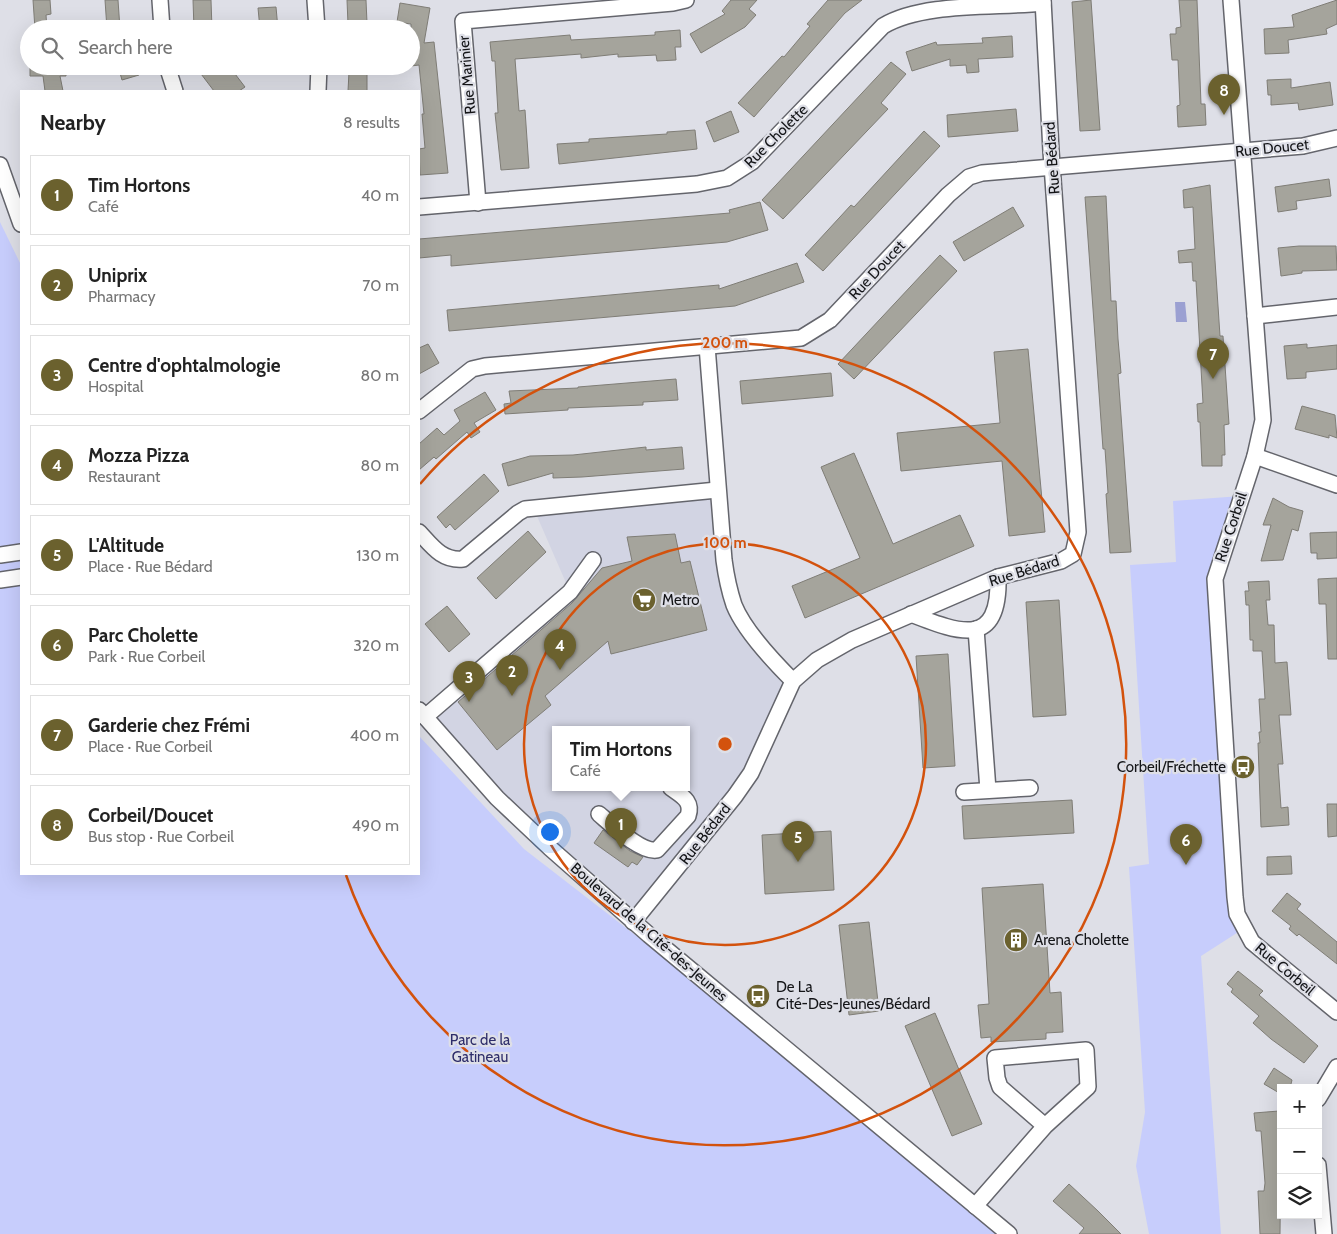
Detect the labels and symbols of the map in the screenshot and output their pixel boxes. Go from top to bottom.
street label: Rue Marinier [455,35,479,115]
pin: 8 [1208,74,1240,115]
street label: Rue Cholette [741,100,812,171]
street label: Rue Bédard [1040,121,1064,195]
street label: Rue Doucet [1234,135,1310,161]
street label: Rue Doucet [845,237,909,303]
text: 200 m [702,334,748,352]
pin: 7 [1197,338,1229,379]
street label: Rue Corbeil [1211,489,1251,564]
text: 100 m [703,534,747,552]
street label: Rue Bédard [987,552,1061,590]
supermarket icon: Metro [631,587,657,613]
place label: Metro [662,591,700,609]
pin: 4 [544,629,576,670]
pin: 2 [496,655,528,696]
pin: 3 [453,661,485,702]
centre of rings [716,735,734,753]
bus stop icon: Corbeil/Fréchette [1230,754,1256,780]
place label: Corbeil/Fréchette [1117,758,1226,776]
street label: Rue Bédard [675,800,735,868]
pin: 1 [605,808,637,849]
your location [537,819,563,845]
pin: 5 [782,821,814,862]
pin: 6 [1170,824,1202,865]
street label: Boulevard de la Cité-des-Jeunes [567,859,731,1005]
building icon: Arena Cholette [1003,927,1029,953]
place label: Arena Cholette [1034,931,1129,949]
street label: Rue Corbeil [1251,939,1319,999]
place label: De La Cité-Des-Jeunes/Bédard [776,978,930,1013]
bus stop icon: De La Cité-Des-Jeunes/Bédard [745,983,771,1009]
park label: Parc de la Gatineau [450,1031,511,1066]

